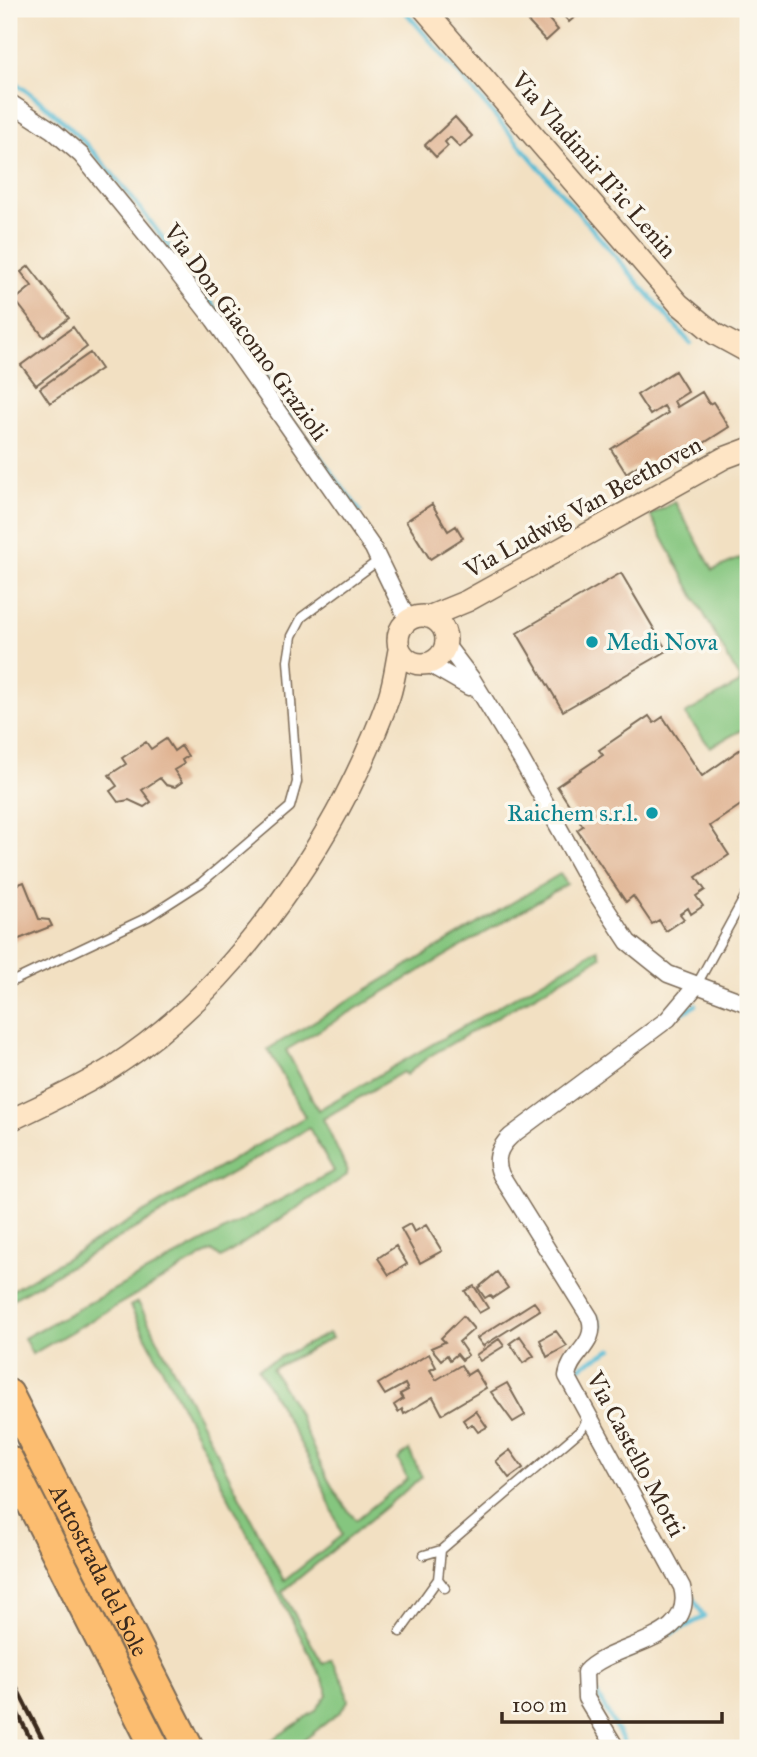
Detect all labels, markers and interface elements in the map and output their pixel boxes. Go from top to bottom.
street label: Via Vladimir Il'ic Lenin [504,65,683,264]
street label: Via Don Giacomo Grazioli [156,217,335,447]
street label: Via Ludwig Van Beethoven [458,429,707,585]
place label: Medi Nova [606,627,719,657]
marker: Medi Nova [584,634,600,650]
place label: Raichem s.r.l. [507,798,638,828]
marker: Raichem s.r.l. [644,805,660,821]
street label: Via Castello Motti [579,1365,692,1542]
street label: Autostrada del Sole [42,1478,155,1662]
scale bar [502,1680,722,1724]
text: 100 m [512,1692,567,1718]

